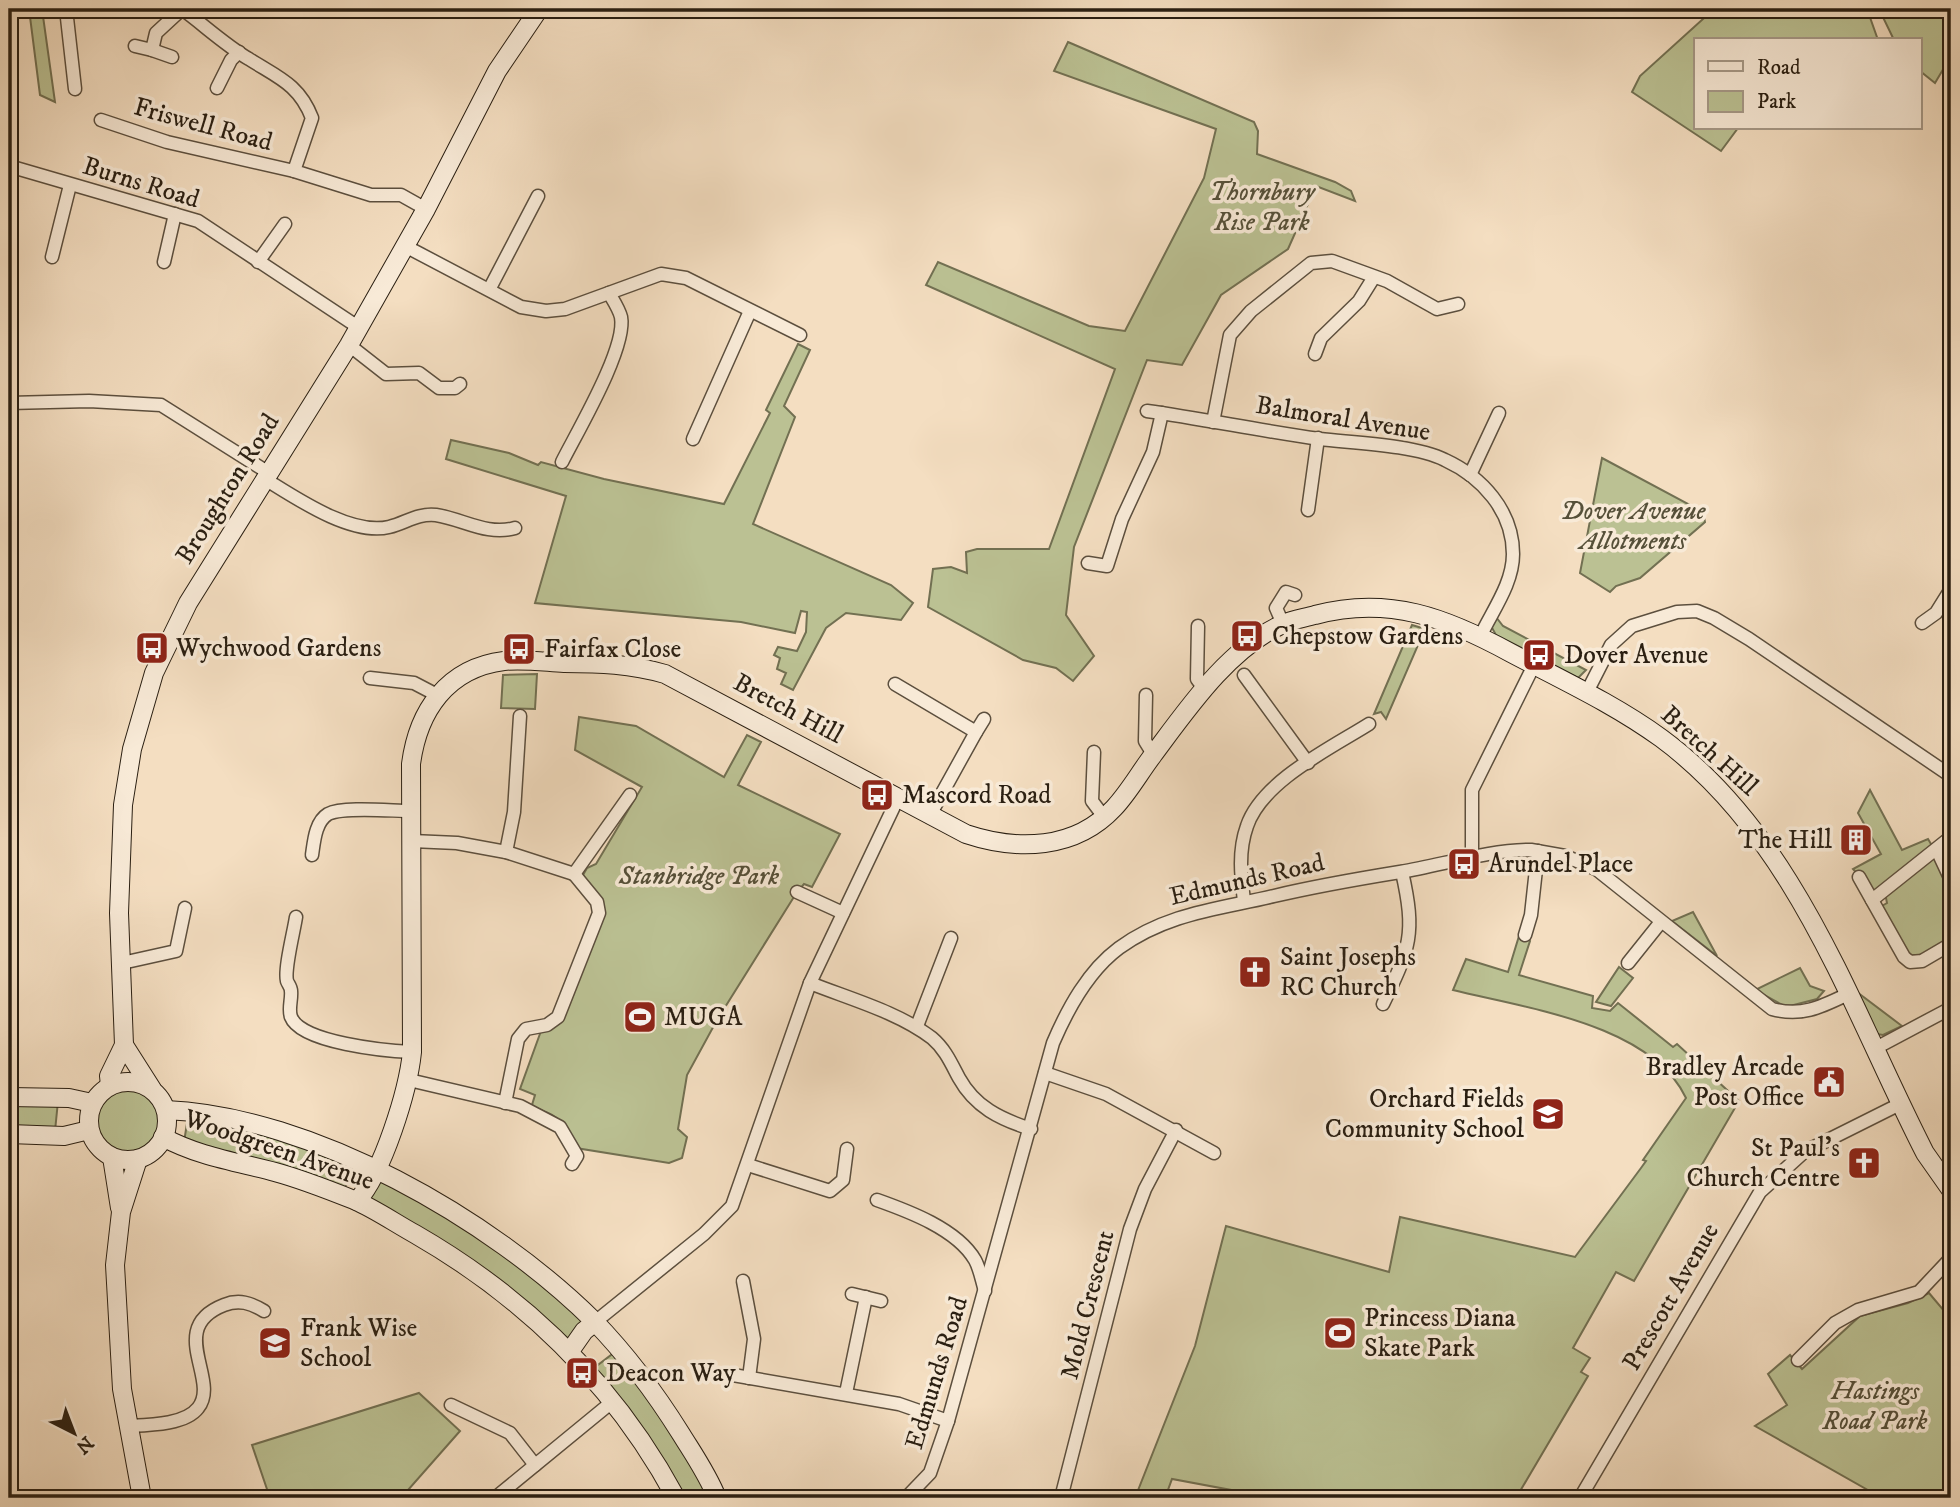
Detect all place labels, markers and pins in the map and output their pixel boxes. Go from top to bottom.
bus stop icon: Chepstow Gardens [1228,617,1266,655]
place label: Chepstow Gardens [1272,620,1463,653]
bus stop icon: Wychwood Gardens [133,629,171,667]
bus stop icon: Fairfax Close [500,630,538,668]
place label: Wychwood Gardens [175,632,381,665]
place label: Fairfax Close [544,633,681,666]
bus stop icon: Dover Avenue [1520,636,1558,674]
place label: Dover Avenue [1564,639,1708,672]
bus stop icon: Mascord Road [858,776,896,814]
place label: Mascord Road [902,779,1051,812]
building icon: The Hill [1837,821,1875,859]
place label: The Hill [1738,824,1832,857]
bus stop icon: Arundel Place [1445,845,1483,883]
place label: Arundel Place [1488,848,1633,881]
place label: Saint Josephs RC Church [1280,941,1416,1004]
church icon: Saint Josephs RC Church [1236,953,1274,991]
sports icon: MUGA [621,998,659,1036]
place label: MUGA [664,1001,743,1034]
place label: Bradley Arcade Post Office [1645,1051,1804,1114]
public building icon: Bradley Arcade Post Office [1810,1063,1848,1101]
place label: Orchard Fields Community School [1325,1083,1524,1146]
school or university icon: Orchard Fields Community School [1529,1095,1567,1133]
place label: St Paul's Church Centre [1686,1132,1840,1195]
church icon: St Paul's Church Centre [1845,1144,1883,1182]
place label: Princess Diana Skate Park [1364,1302,1516,1365]
place label: Frank Wise School [300,1312,417,1375]
sports icon: Princess Diana Skate Park [1321,1314,1359,1352]
school or university icon: Frank Wise School [256,1324,294,1362]
bus stop icon: Deacon Way [563,1354,601,1392]
place label: Deacon Way [606,1357,736,1390]

